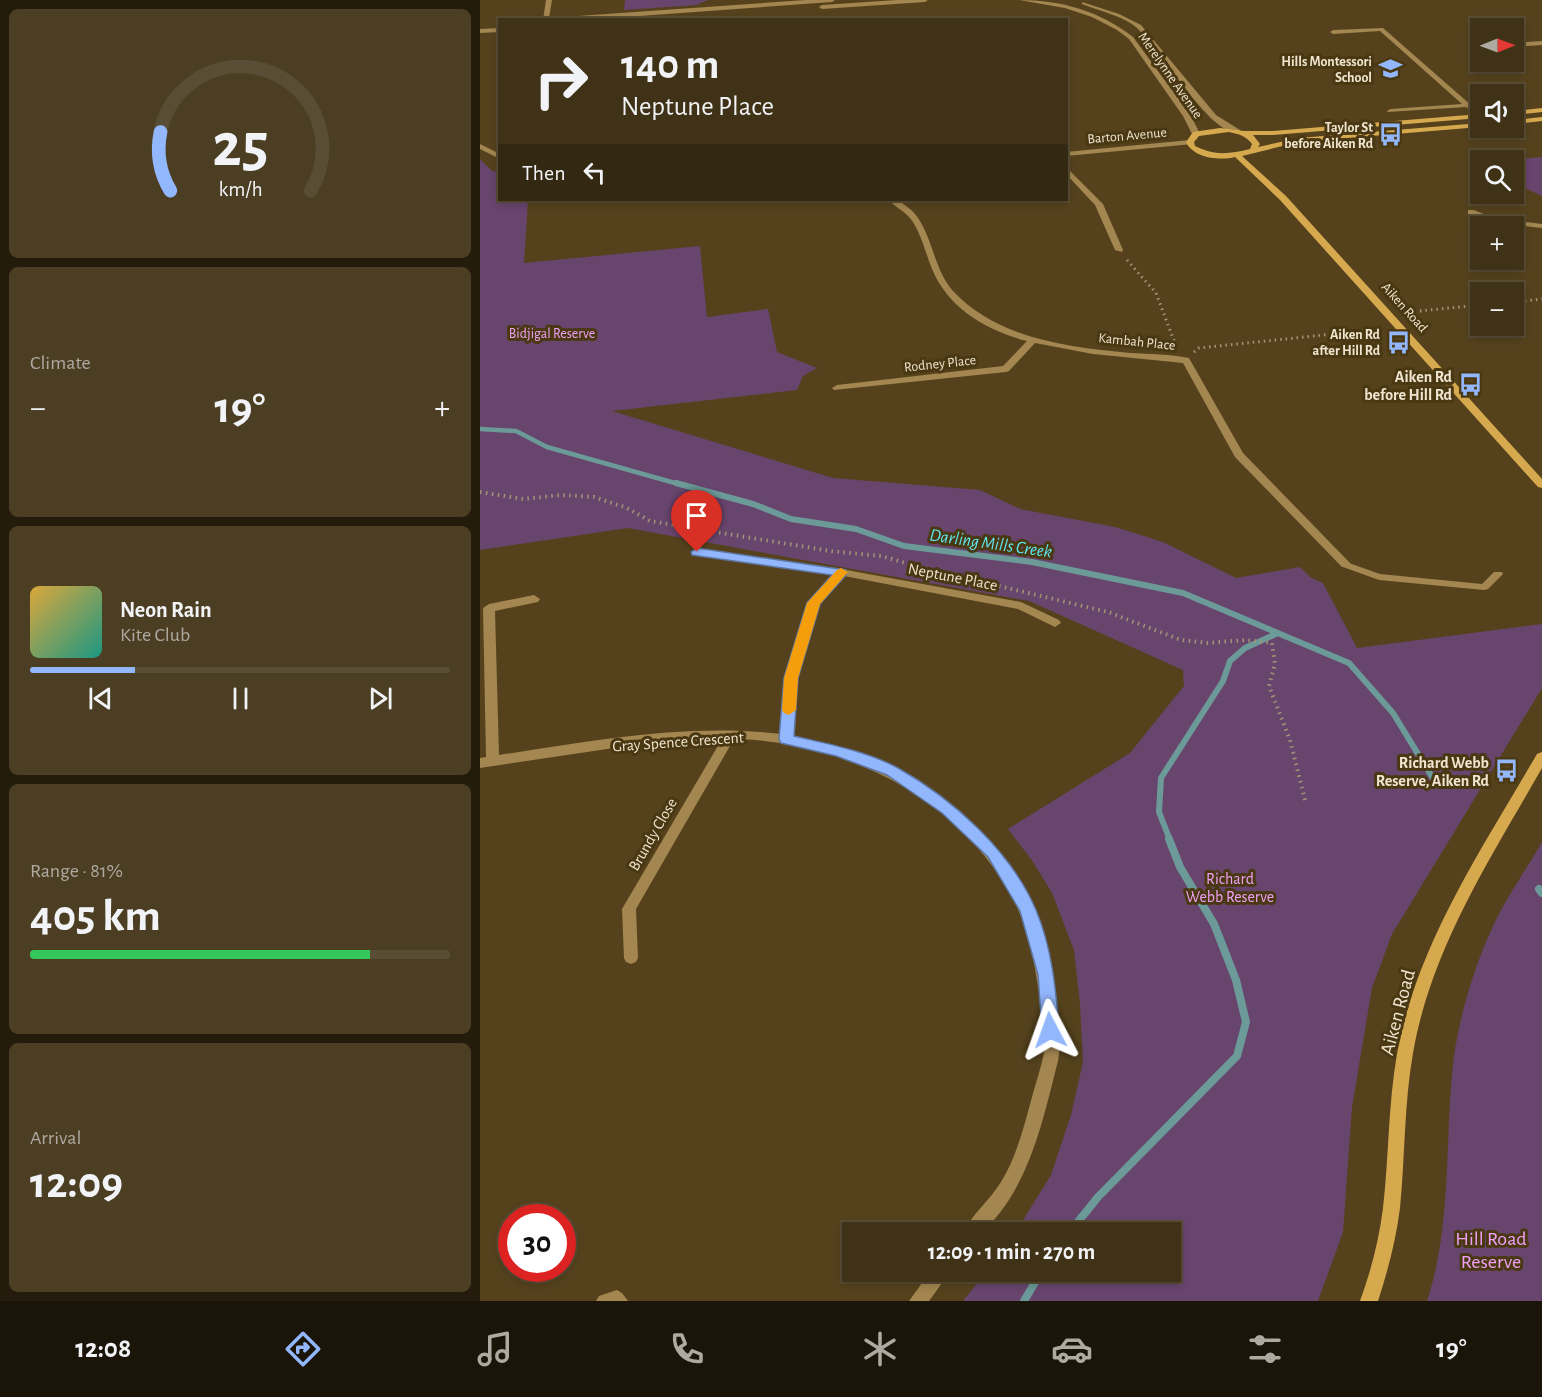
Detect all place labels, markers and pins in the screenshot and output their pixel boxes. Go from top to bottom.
place label: Hills Montessori School [1281,55,1372,85]
school or university icon: Hills Montessori School [1377,56,1403,82]
place label: Taylor St before Aiken Rd [1284,121,1374,151]
bus stop icon: Taylor St before Aiken Rd [1378,122,1404,148]
place label: Aiken Rd after Hill Rd [1313,328,1381,358]
bus stop icon: Aiken Rd after Hill Rd [1385,329,1411,355]
place label: Aiken Rd before Hill Rd [1364,369,1453,403]
bus stop icon: Aiken Rd before Hill Rd [1457,372,1483,398]
pin [671,490,722,552]
place label: Richard Webb Reserve, Aiken Rd [1376,755,1490,789]
bus stop icon: Richard Webb Reserve, Aiken Rd [1494,758,1520,784]

